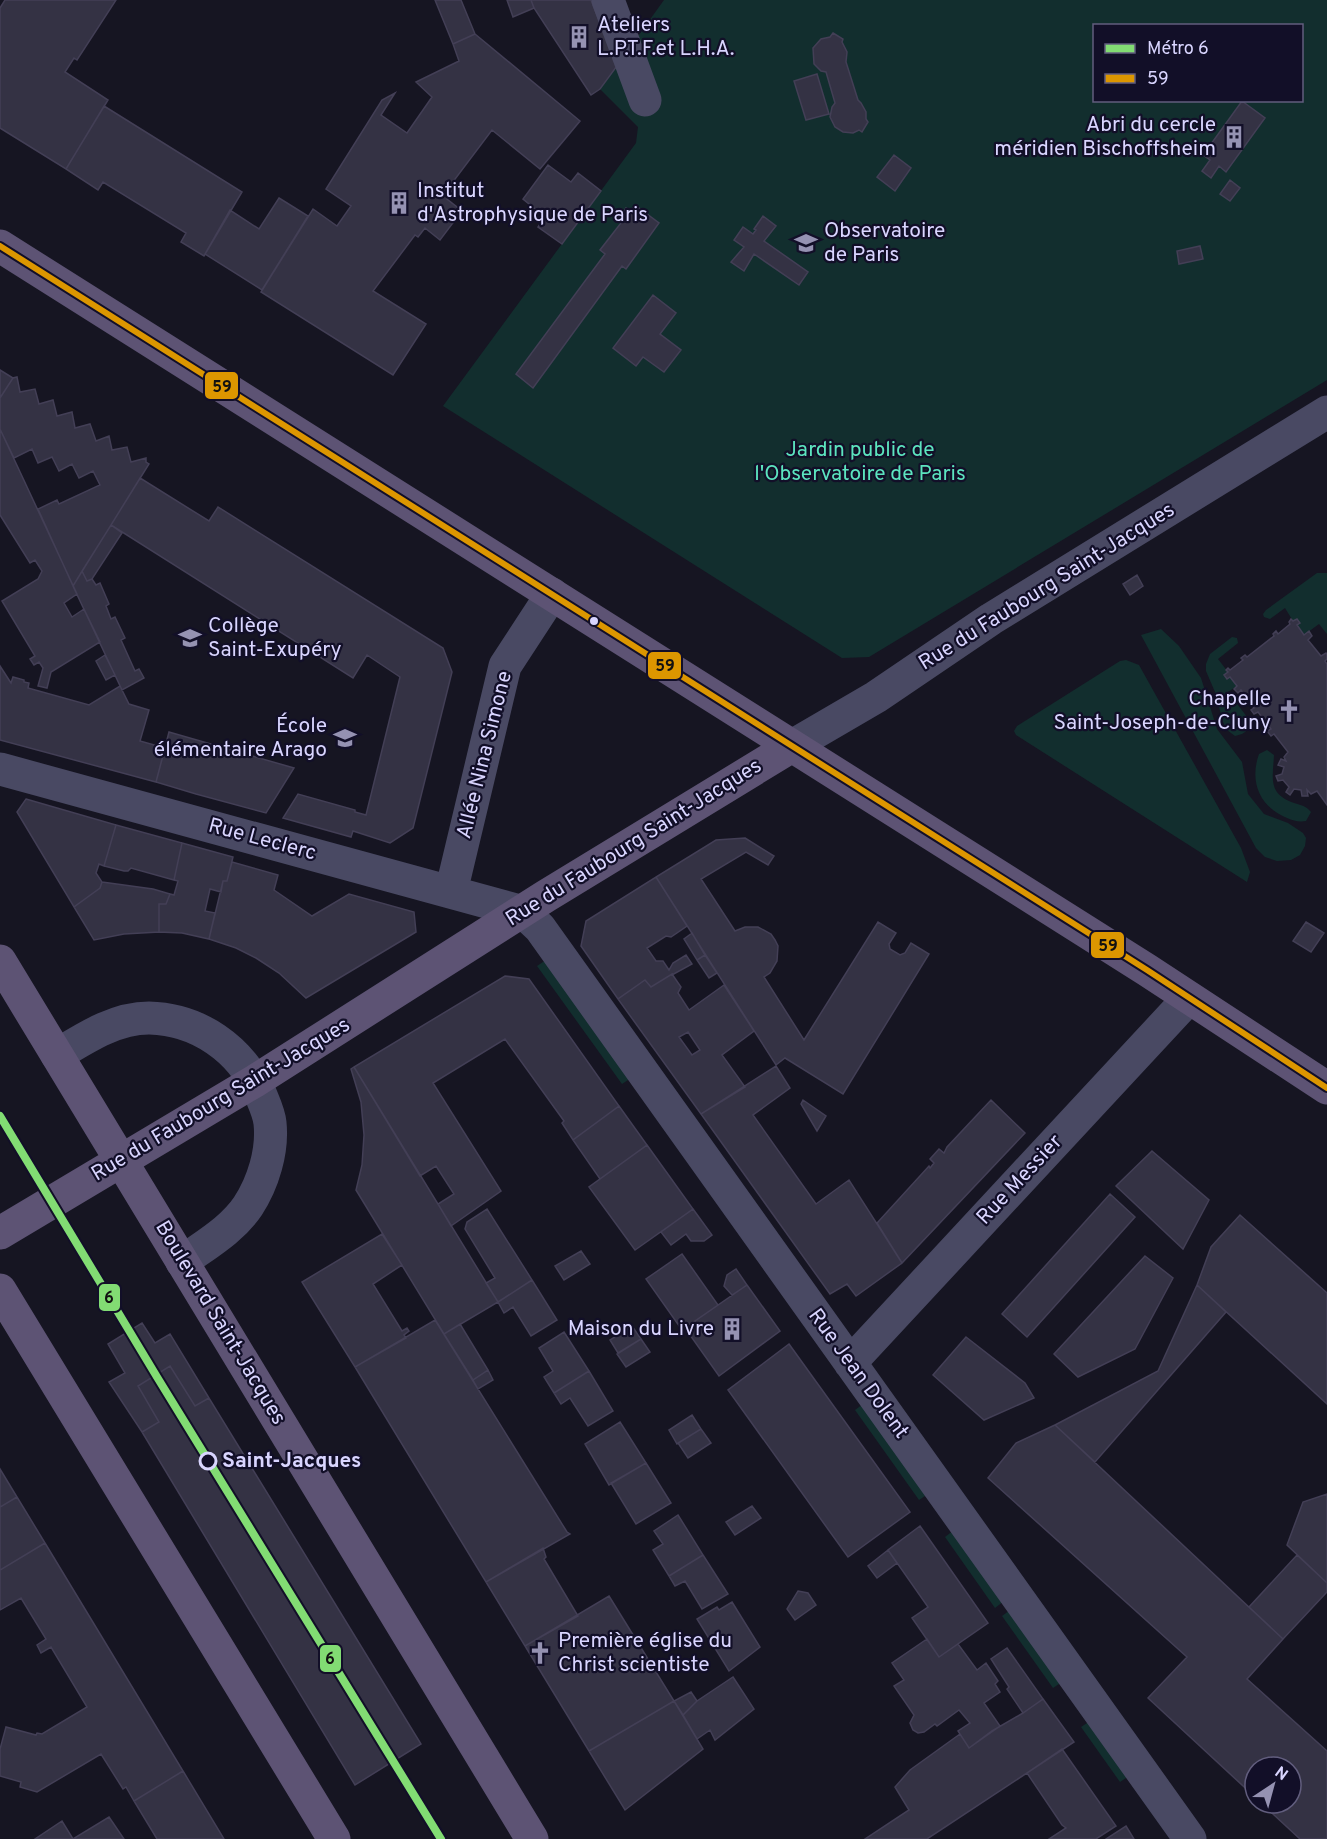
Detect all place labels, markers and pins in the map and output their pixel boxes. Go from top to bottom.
place label: Ateliers L.P.T.F.et L.H.A. [597,12,735,63]
building icon: Ateliers L.P.T.F.et L.H.A. [566,24,592,50]
place label: Abri du cercle méridien Bischoffsheim [994,112,1216,163]
building icon: Abri du cercle méridien Bischoffsheim [1221,124,1247,150]
place label: Institut d'Astrophysique de Paris [417,178,648,229]
building icon: Institut d'Astrophysique de Paris [386,190,412,216]
place label: Observatoire de Paris [824,218,945,269]
school or university icon: Observatoire de Paris [793,230,819,256]
place label: Collège Saint-Exupéry [208,613,342,664]
unlabelled marker [588,615,600,627]
school or university icon: Collège Saint-Exupéry [177,625,203,651]
place label: Chapelle Saint-Joseph-de-Cluny [1053,686,1271,737]
church icon: Chapelle Saint-Joseph-de-Cluny [1276,698,1302,724]
place label: École élémentaire Arago [154,712,327,764]
school or university icon: École élémentaire Arago [332,725,358,751]
place label: Maison du Livre [568,1316,714,1343]
building icon: Maison du Livre [719,1316,745,1342]
place label: Saint-Jacques [222,1448,361,1475]
marker: Saint-Jacques [199,1452,217,1470]
place label: Première église du Christ scientiste [558,1628,732,1679]
church icon: Première église du Christ scientiste [527,1640,553,1666]

